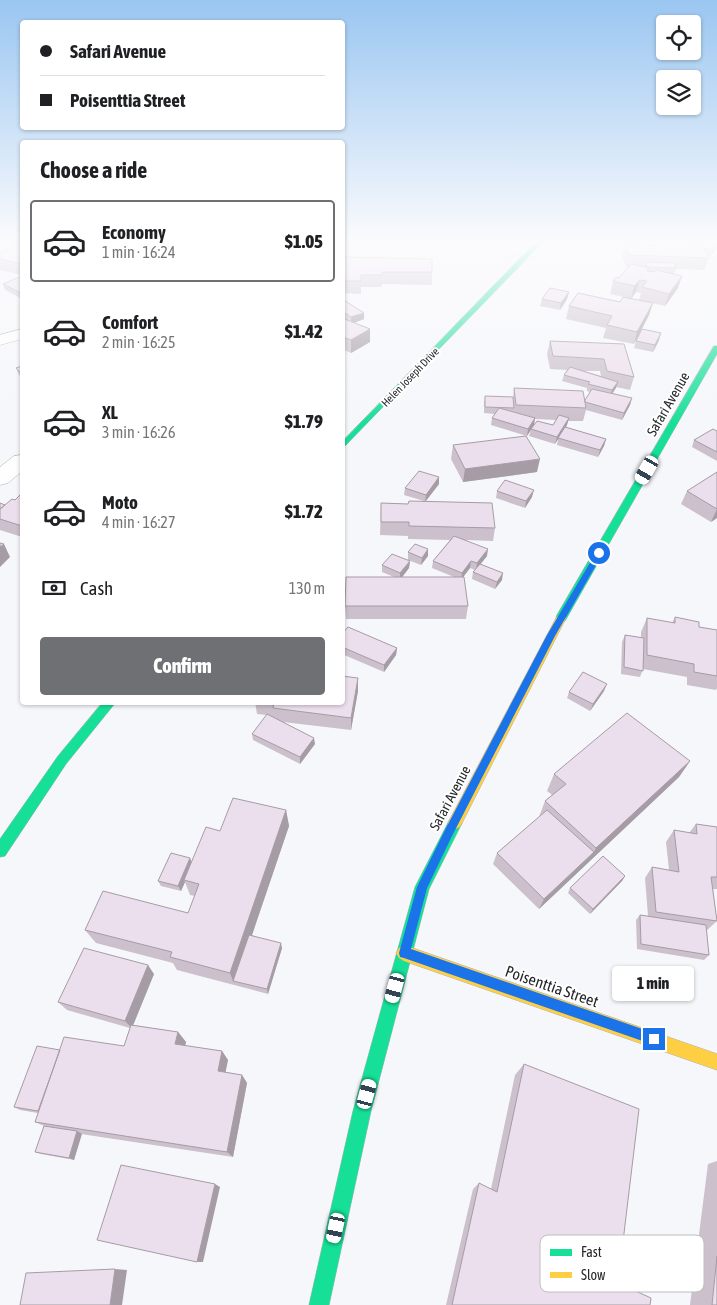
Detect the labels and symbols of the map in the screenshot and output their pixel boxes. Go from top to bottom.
street label: Helen Joseph Drive [379,345,441,409]
street label: Safari Avenue [643,369,693,439]
car [633,453,660,487]
route start [588,542,610,564]
street label: Safari Avenue [426,763,474,833]
street label: Poisenttia Street [503,962,601,1010]
callout: 1 min [613,966,695,1002]
car [383,972,406,1004]
route end [643,1028,665,1050]
car [355,1078,378,1110]
car [325,1212,346,1244]
legend [540,1235,704,1292]
text: Fast [581,1244,602,1260]
text: Slow [581,1267,606,1283]

